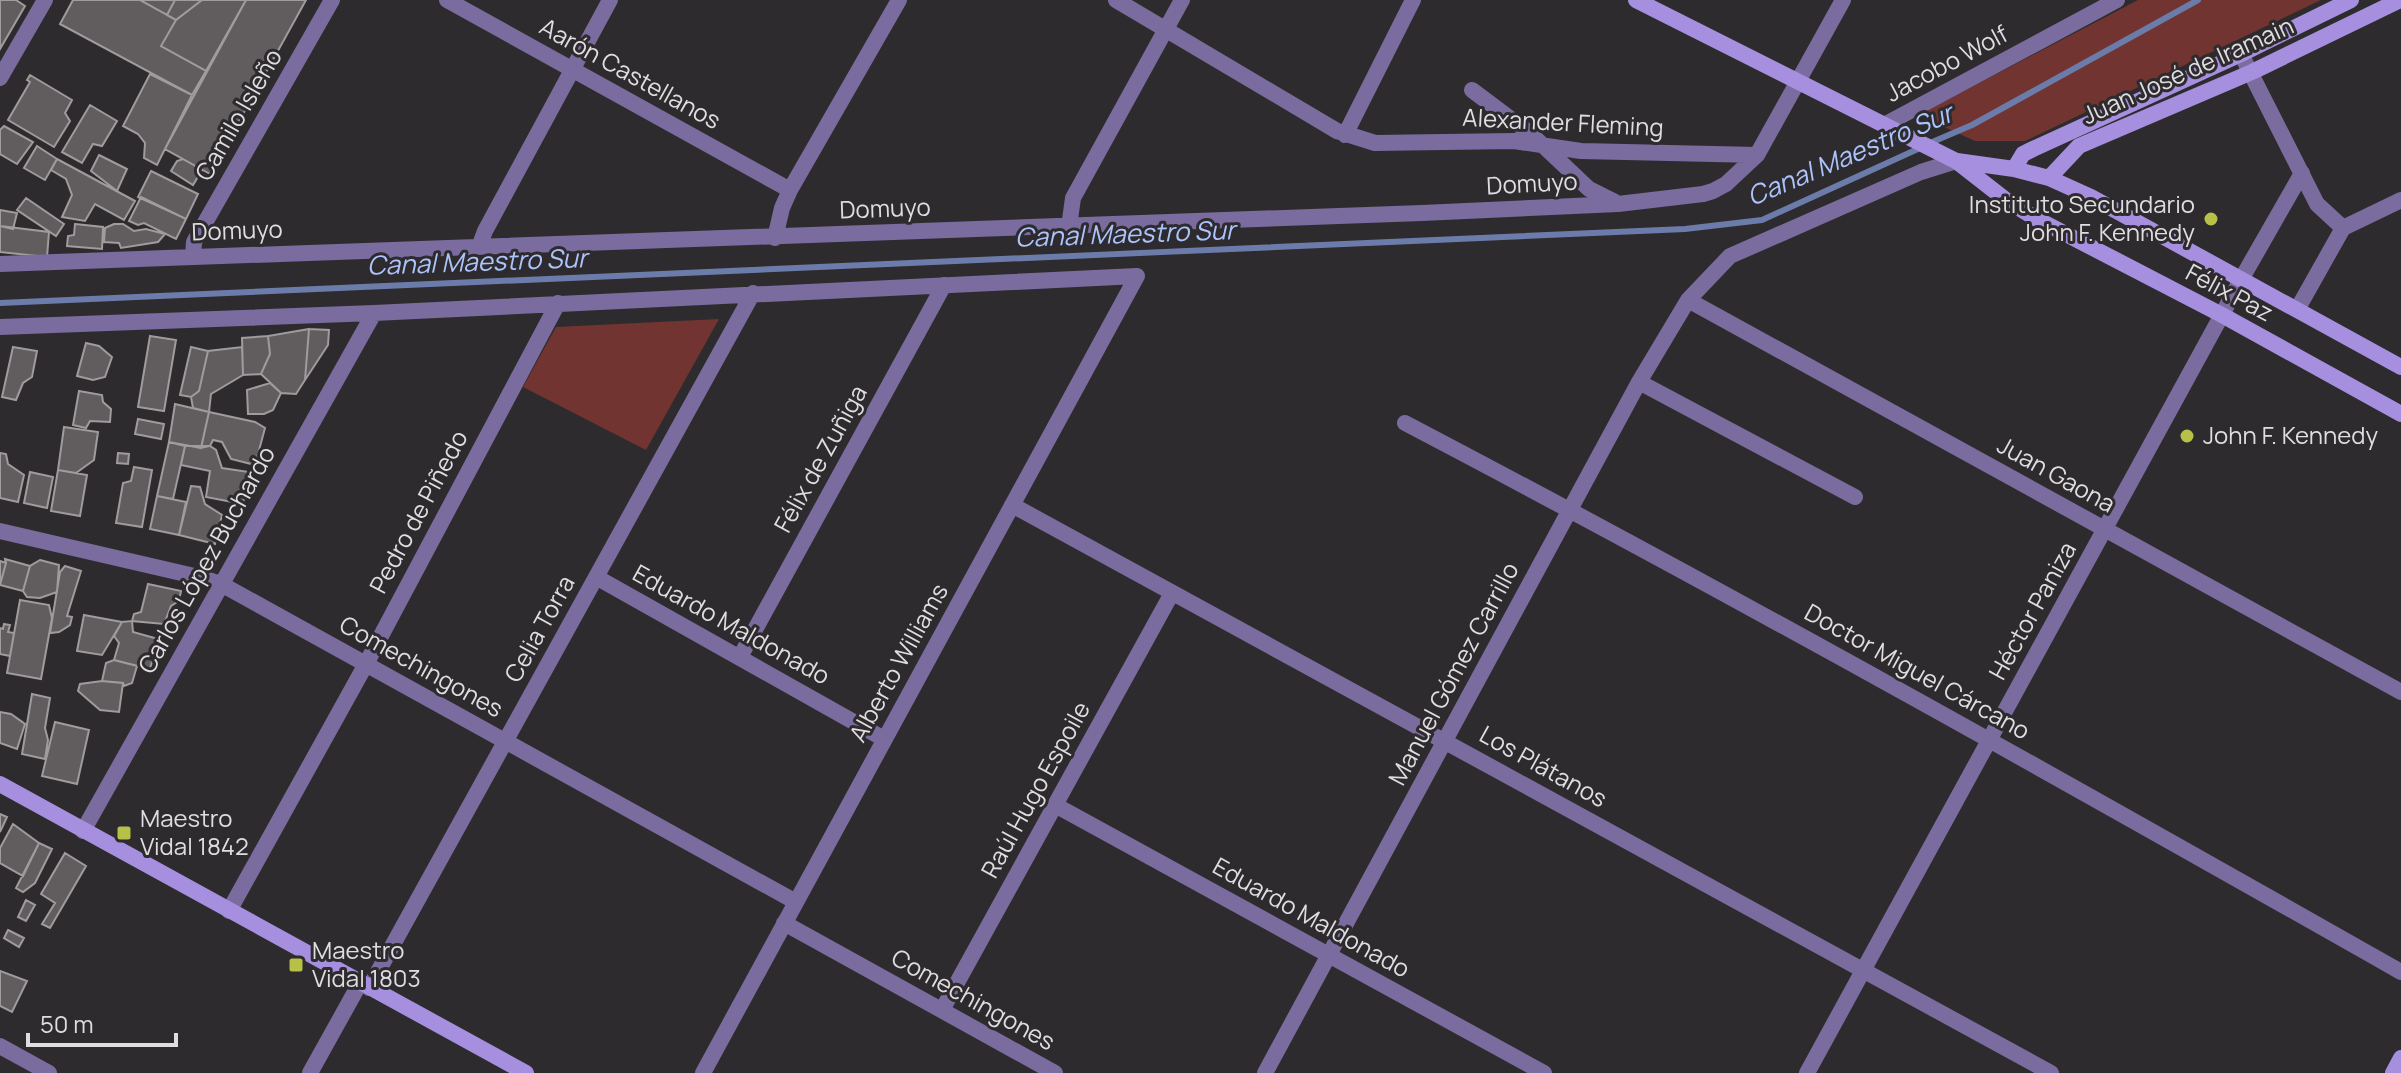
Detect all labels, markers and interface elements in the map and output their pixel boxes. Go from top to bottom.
street label: Juan José de Iramain [2076,8,2298,131]
street label: Aarón Castellanos [534,9,727,136]
street label: Jacobo Wolf [1879,16,2014,109]
street label: Camilo Isleño [187,42,289,186]
water label: Canal Maestro Sur [1741,93,1961,214]
street label: Alexander Fleming [1462,100,1665,143]
street label: Domuyo [1485,164,1578,201]
place label: Instituto Secundario John F. Kennedy [1969,187,2195,248]
street label: Domuyo [839,189,931,226]
marker: Instituto Secundario John F. Kennedy [2202,210,2220,228]
street label: Domuyo [191,211,283,248]
water label: Canal Maestro Sur [1014,211,1239,255]
water label: Canal Maestro Sur [366,239,591,283]
street label: Félix Paz [2180,255,2279,328]
street label: Félix de Zuñiga [766,379,874,538]
place label: John F. Kennedy [2203,418,2378,451]
street label: Pedro de Piñedo [361,424,474,598]
marker: John F. Kennedy [2178,427,2196,445]
street label: Juan Gaona [1992,428,2121,520]
street label: Carlos López Buchardo [129,440,282,679]
street label: Héctor Paniza [1980,535,2083,685]
street label: Eduardo Maldonado [627,556,836,692]
street label: Manuel Gómez Carrillo [1380,556,1526,791]
street label: Celia Torra [496,569,582,688]
street label: Alberto Williams [840,577,955,747]
street label: Doctor Miguel Cárcano [1799,595,2036,746]
street label: Comechingones [334,607,509,724]
street label: Raúl Hugo Espoile [973,695,1097,883]
street label: Los Plátanos [1474,717,1613,814]
place label: Maestro Vidal 1842 [140,801,249,862]
marker: Maestro Vidal 1842 [115,824,133,842]
street label: Eduardo Maldonado [1207,849,1416,985]
place label: Maestro Vidal 1803 [312,933,421,994]
street label: Comechingones [886,940,1061,1057]
marker: Maestro Vidal 1803 [287,956,305,974]
scale bar [28,997,176,1047]
text: 50 m [40,1007,94,1040]

